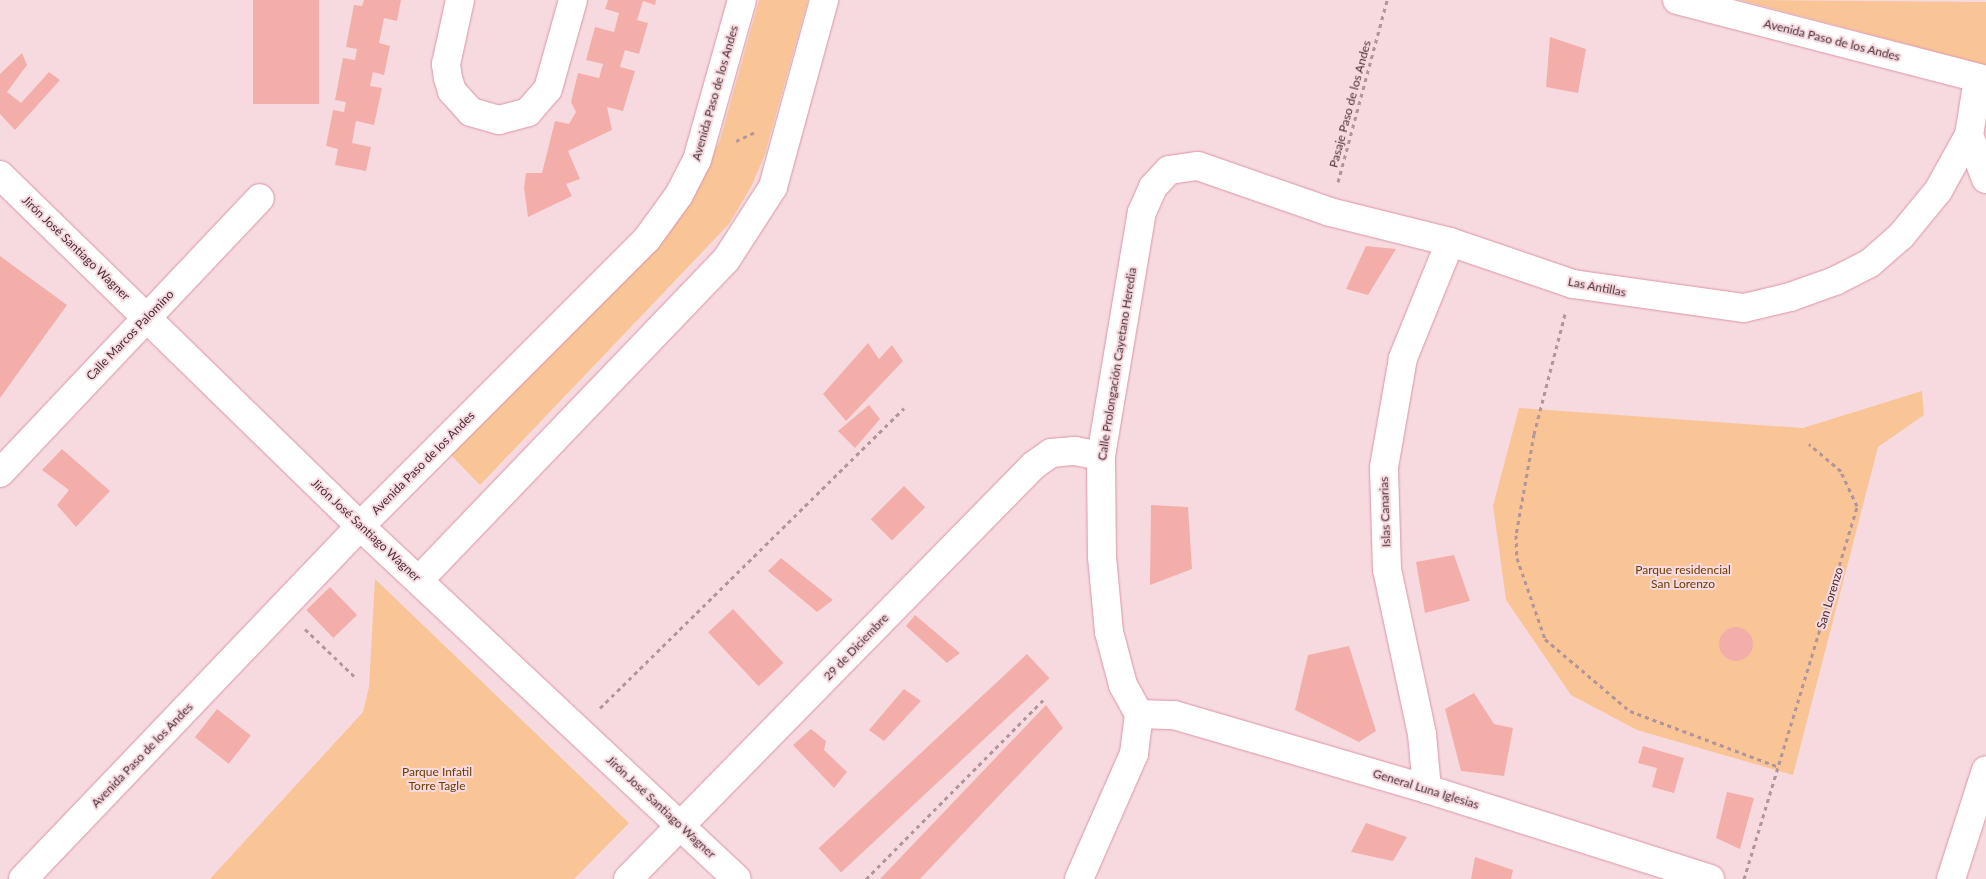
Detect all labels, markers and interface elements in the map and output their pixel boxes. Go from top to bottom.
street label: Avenida Paso de los Andes [1762,16,1902,64]
street label: Avenida Paso de los Andes [689,24,741,162]
street label: Pasaje Paso de los Andes [1326,39,1374,169]
street label: Jirón José Santiago Wagner [19,193,133,303]
street label: Calle Prolongación Cayetano Heredia [1095,267,1139,461]
street label: Las Antillas [1567,274,1627,300]
street label: Calle Marcos Palomino [83,287,177,383]
street label: Avenida Paso de los Andes [368,408,478,518]
street label: Jirón José Santiago Wagner [308,475,424,585]
street label: Islas Canarias [1377,477,1393,547]
park label: Parque residencial San Lorenzo [1635,563,1731,591]
street label: San Lorenzo [1814,565,1846,631]
street label: 29 de Diciembre [821,611,891,683]
street label: Avenida Paso de los Andes [88,699,196,811]
street label: Jirón José Santiago Wagner [603,752,719,862]
park label: Parque Infatil Torre Tagle [402,765,472,793]
street label: General Luna Iglesias [1371,766,1481,812]

